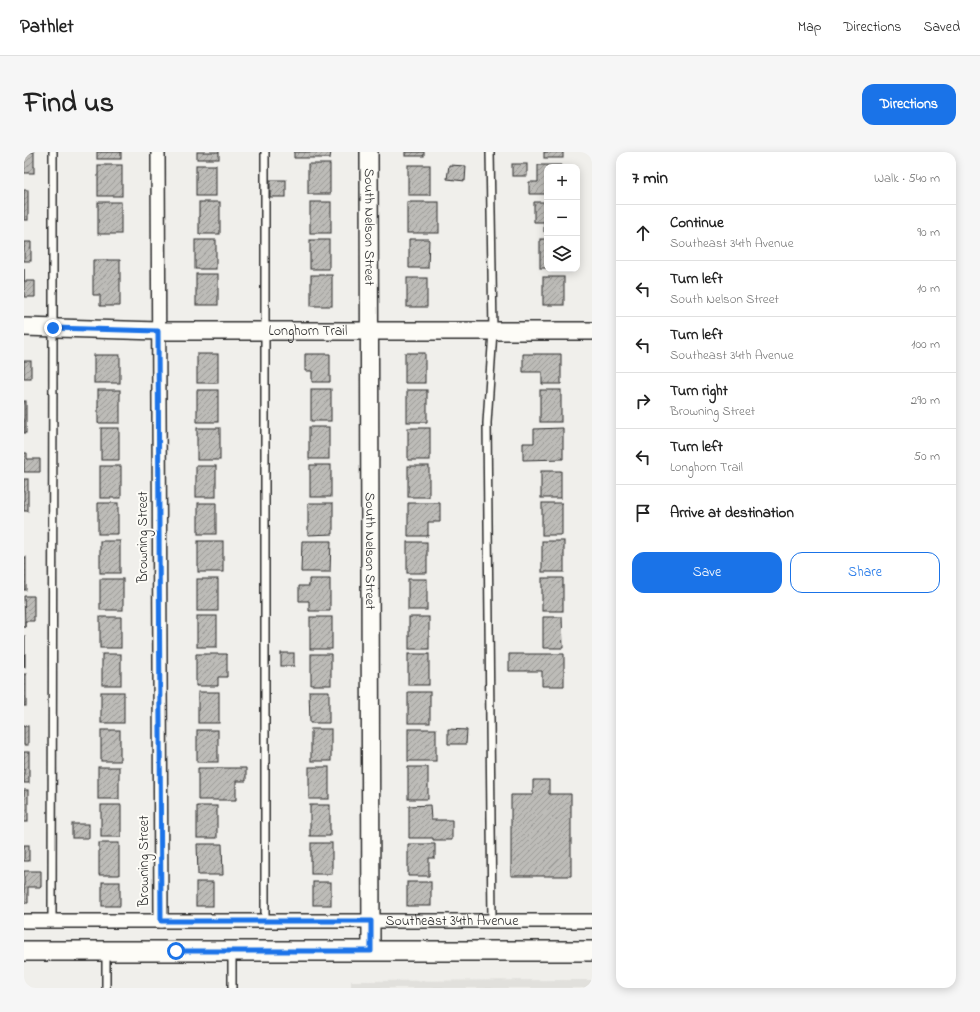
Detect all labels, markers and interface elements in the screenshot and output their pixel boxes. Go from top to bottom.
text: Pathlet [20,14,74,41]
text: Map [798,17,821,38]
text: Directions [843,17,901,38]
text: Saved [923,17,960,38]
text: Find us [24,84,114,125]
button: Directions [862,84,956,125]
map controls [544,164,580,272]
button: + [544,164,580,200]
text: 7 min [632,166,668,191]
street label: South Nelson Street [359,168,380,286]
text: Walk · 540 m [874,169,940,188]
button: − [544,200,580,236]
text: Continue [670,212,724,234]
icon: ahead [632,222,654,244]
text: 90 m [917,223,940,242]
text: Southeast 34th Avenue [670,234,794,253]
button: layers [544,236,580,272]
text: Turn left [670,268,723,290]
icon: left [632,278,654,300]
text: 10 m [917,279,940,298]
text: South Nelson Street [670,290,779,309]
route end [44,319,62,337]
street label: Longhorn Trail [269,321,347,343]
text: Turn left [670,324,723,346]
icon: left [632,334,654,356]
text: 100 m [911,335,940,354]
text: Southeast 34th Avenue [670,346,794,365]
text: Turn right [670,380,728,402]
icon: right [632,390,654,412]
text: 290 m [911,391,940,410]
text: Browning Street [670,402,755,421]
text: Turn left [670,436,723,458]
icon: left [632,446,654,468]
text: 50 m [914,447,940,466]
text: Longhorn Trail [670,458,743,477]
street label: Browning Street [133,491,155,584]
street label: South Nelson Street [359,492,381,610]
icon: arrive [632,502,654,524]
text: Arrive at destination [670,502,794,524]
button: Save [632,552,782,593]
button: Share [790,552,940,593]
street label: Browning Street [134,815,156,908]
street label: Southeast 34th Avenue [385,911,519,932]
route start [167,942,185,960]

